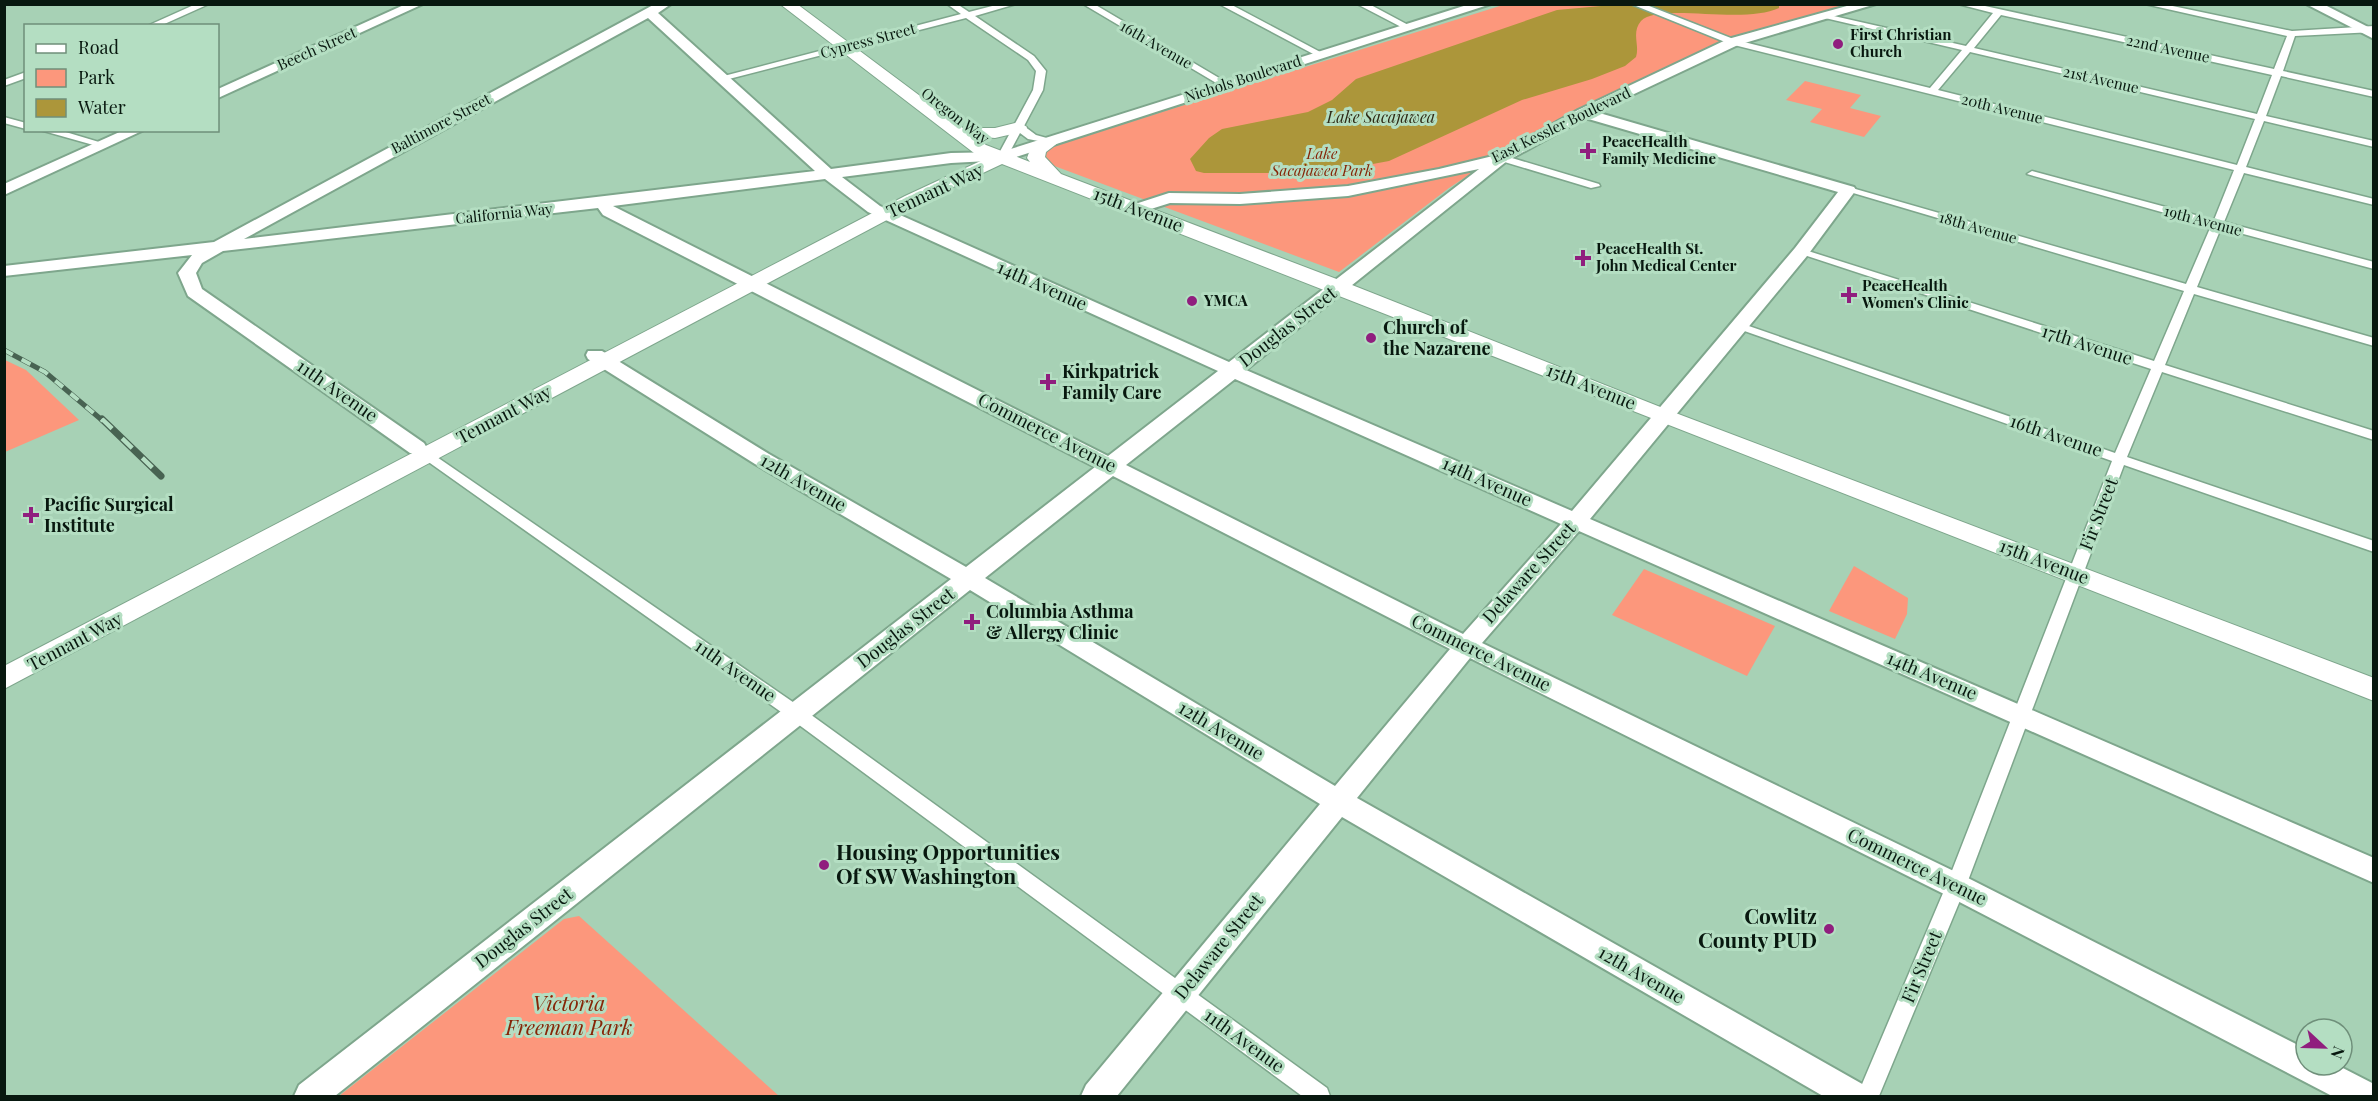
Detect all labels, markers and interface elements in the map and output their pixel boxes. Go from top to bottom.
street label: 16th Avenue [1117,15,1196,73]
street label: Cypress Street [818,18,918,62]
street label: Beech Street [274,21,360,74]
legend [24,24,219,132]
place label: First Christian Church [1850,24,1952,61]
street label: 22nd Avenue [2125,29,2212,67]
text: Road [78,35,119,59]
marker: First Christian Church [1831,37,1845,51]
street label: Nichols Boulevard [1182,50,1304,106]
street label: 21st Avenue [2061,61,2141,97]
text: Park [78,65,115,89]
street label: Oregon Way [918,82,994,148]
street label: East Kessler Boulevard [1488,82,1634,167]
street label: Baltimore Street [387,88,495,158]
street label: 20th Avenue [1960,88,2045,128]
text: Water [77,95,126,119]
water label: Lake Sacajawea [1326,106,1435,127]
place label: PeaceHealth Family Medicine [1602,131,1716,168]
marker: PeaceHealth Family Medicine [1579,142,1597,160]
park label: Lake Sacajawea Park [1270,143,1373,180]
street label: Tennant Way [882,157,987,223]
street label: 15th Avenue [1090,181,1187,237]
street label: California Way [454,198,554,228]
street label: 19th Avenue [2162,200,2245,240]
street label: 18th Avenue [1937,206,2020,248]
place label: PeaceHealth St. John Medical Center [1595,238,1737,275]
marker: PeaceHealth St. John Medical Center [1574,249,1592,267]
street label: 14th Avenue [994,255,1091,316]
place label: PeaceHealth Women's Clinic [1861,275,1969,312]
street label: Douglas Street [1234,280,1342,372]
marker: PeaceHealth Women's Clinic [1840,286,1858,304]
place label: YMCA [1203,290,1249,310]
marker: YMCA [1185,294,1199,308]
place label: Church of the Nazarene [1382,315,1491,360]
street label: 17th Avenue [2039,318,2136,370]
marker: Church of the Nazarene [1364,331,1378,345]
street label: 11th Avenue [292,354,383,427]
street label: 15th Avenue [1543,357,1640,415]
place label: Kirkpatrick Family Care [1062,359,1162,404]
marker: Kirkpatrick Family Care [1039,373,1057,391]
street label: Tennant Way [452,379,555,449]
street label: Commerce Avenue [974,387,1121,477]
street label: 16th Avenue [2007,408,2106,462]
street label: 12th Avenue [756,448,851,516]
street label: 14th Avenue [1439,451,1536,512]
street label: Fir Street [2073,473,2123,553]
place label: Pacific Surgical Institute [44,492,174,537]
marker: Pacific Surgical Institute [22,506,40,524]
street label: Delaware Street [1476,516,1581,628]
street label: 15th Avenue [1996,533,2093,589]
street label: Douglas Street [852,581,960,673]
place label: Columbia Asthma & Allergy Clinic [986,599,1134,644]
street label: Tennant Way [23,606,126,676]
street label: Commerce Avenue [1408,608,1555,696]
marker: Columbia Asthma & Allergy Clinic [963,613,981,631]
street label: 11th Avenue [690,634,781,707]
street label: 14th Avenue [1884,645,1981,705]
street label: 12th Avenue [1174,695,1269,765]
street label: Commerce Avenue [1844,822,1991,910]
place label: Housing Opportunities Of SW Washington [836,837,1060,889]
marker: Housing Opportunities Of SW Washington [817,858,831,872]
street label: Douglas Street [470,881,578,973]
street label: Delaware Street [1168,888,1268,1004]
place label: Cowlitz County PUD [1698,901,1817,953]
marker: Cowlitz County PUD [1822,922,1836,936]
street label: Fir Street [1895,926,1947,1006]
street label: 12th Avenue [1594,940,1689,1008]
park label: Victoria Freeman Park [505,988,633,1040]
street label: 11th Avenue [1200,1003,1289,1077]
north arrow [2294,1017,2354,1077]
text: N [2326,1044,2350,1063]

